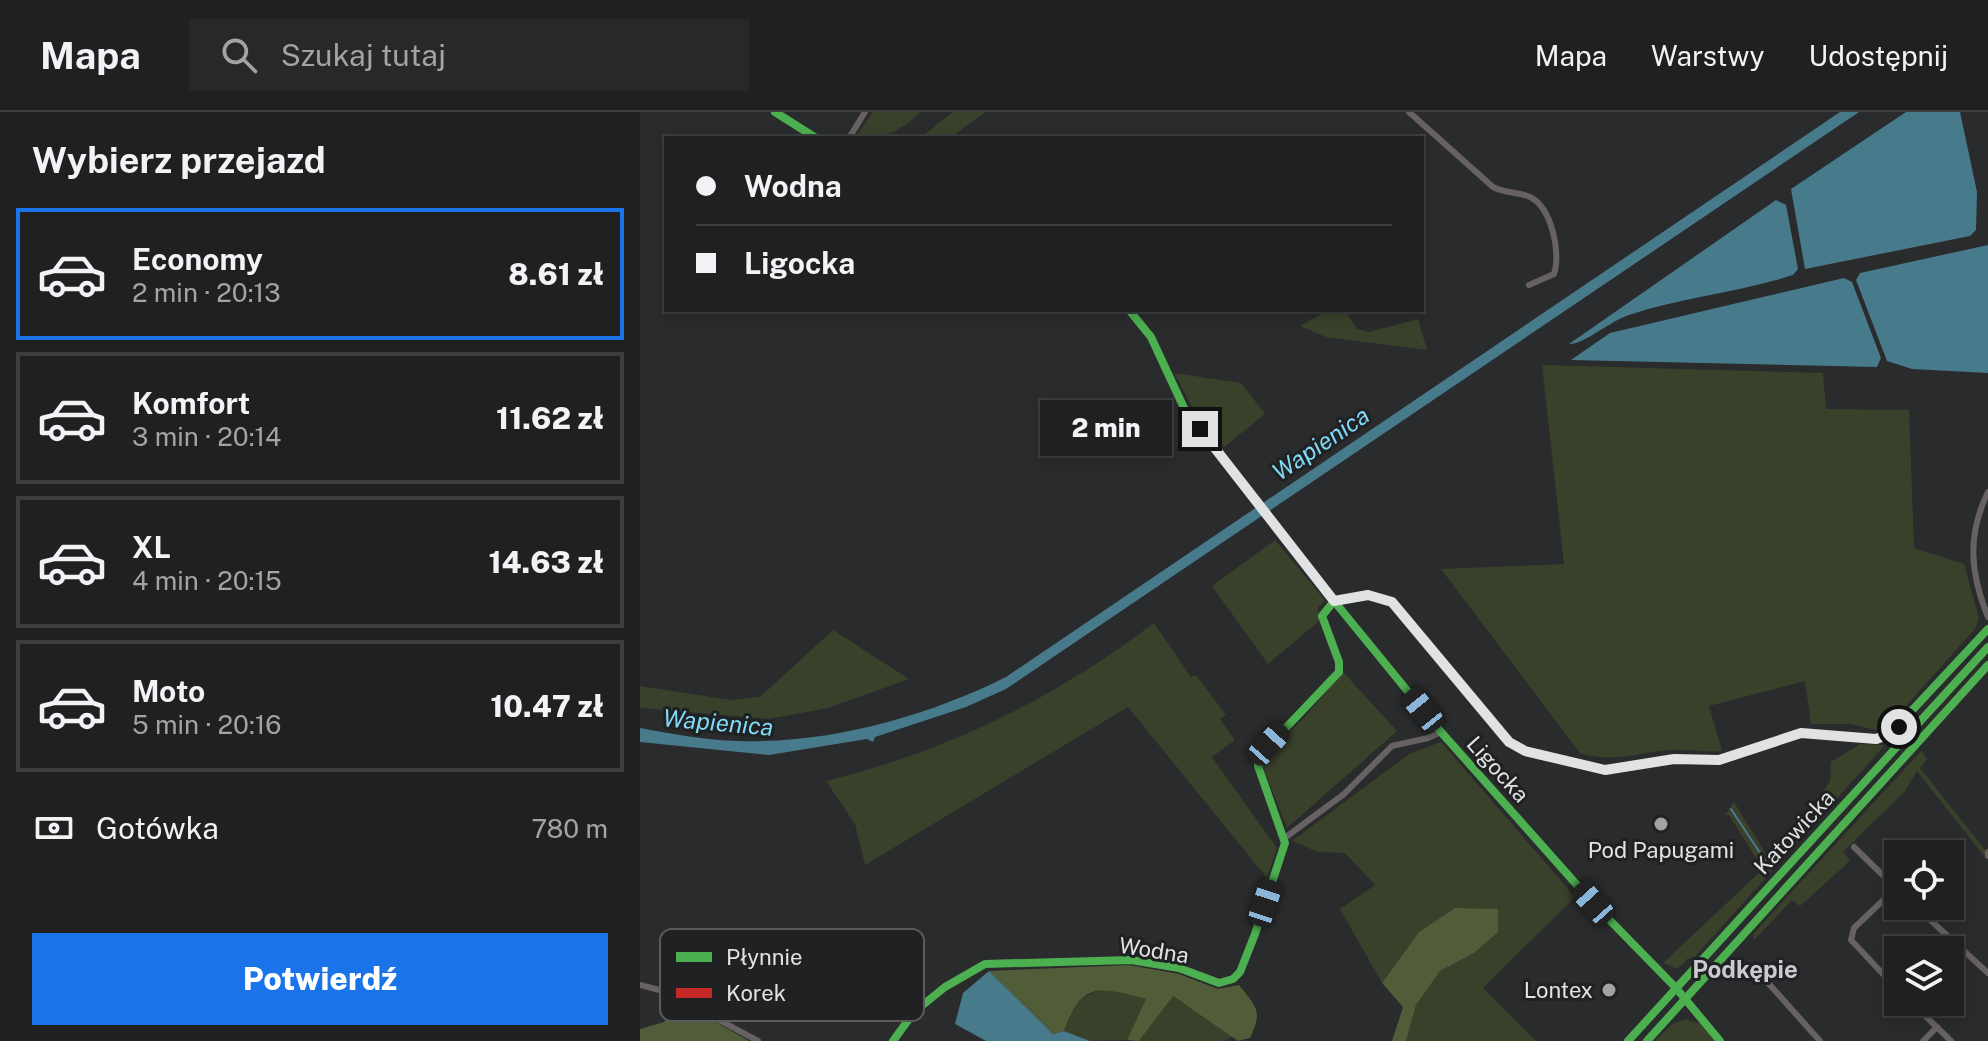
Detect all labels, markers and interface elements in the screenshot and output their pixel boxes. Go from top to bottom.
search box [189,19,749,91]
text: Mapa [40,33,141,78]
icon: search [217,33,261,77]
text: Szukaj tutaj [281,37,446,73]
text: Mapa [1535,39,1607,72]
text: Warstwy [1651,39,1765,72]
text: Udostępnij [1809,39,1948,72]
text: Wybierz przejazd [32,139,326,181]
text: Wodna [744,168,842,204]
icon: car [36,238,108,310]
text: Economy [132,241,263,277]
text: Ligocka [744,245,855,281]
text: 8.61 zł [508,256,604,292]
text: 2 min · 20:13 [132,277,281,308]
icon: car [36,382,108,454]
text: Komfort [132,385,250,421]
text: 11.62 zł [496,400,604,436]
callout: 2 min [1040,401,1172,457]
water label: Wapienica [1267,401,1374,486]
route end [1182,411,1218,447]
text: 2 min [1071,412,1141,443]
text: 3 min · 20:14 [132,421,281,452]
icon: car [36,526,108,598]
text: XL [132,529,171,565]
text: 14.63 zł [488,544,604,580]
text: 4 min · 20:15 [132,565,282,596]
icon: car [36,670,108,742]
text: Moto [132,673,205,709]
car [1399,684,1447,736]
text: 10.47 zł [490,688,604,724]
water label: Wapienica [662,703,774,741]
text: 5 min · 20:16 [132,709,282,740]
route start [1881,709,1917,745]
car [1244,718,1294,770]
street label: Ligocka [1462,731,1534,807]
street label: Katowicka [1748,784,1840,880]
icon: cash [32,806,76,850]
text: Gotówka [96,810,219,846]
text: 780 m [532,813,608,844]
marker: Pod Papugami [1652,815,1670,833]
place label: Pod Papugami [1588,837,1734,863]
map controls [1884,840,1964,1016]
button: locate [1884,840,1964,920]
car [1246,876,1284,930]
car [1568,877,1618,929]
legend [660,929,924,1021]
street label: Wodna [1117,932,1191,968]
button: Potwierdź [32,933,608,1025]
button: layers [1884,936,1964,1016]
text: Płynnie [726,944,802,970]
district label: Podkępie [1692,955,1798,983]
place label: Lontex [1524,977,1593,1003]
text: Korek [726,980,786,1006]
marker: Lontex [1600,981,1618,999]

